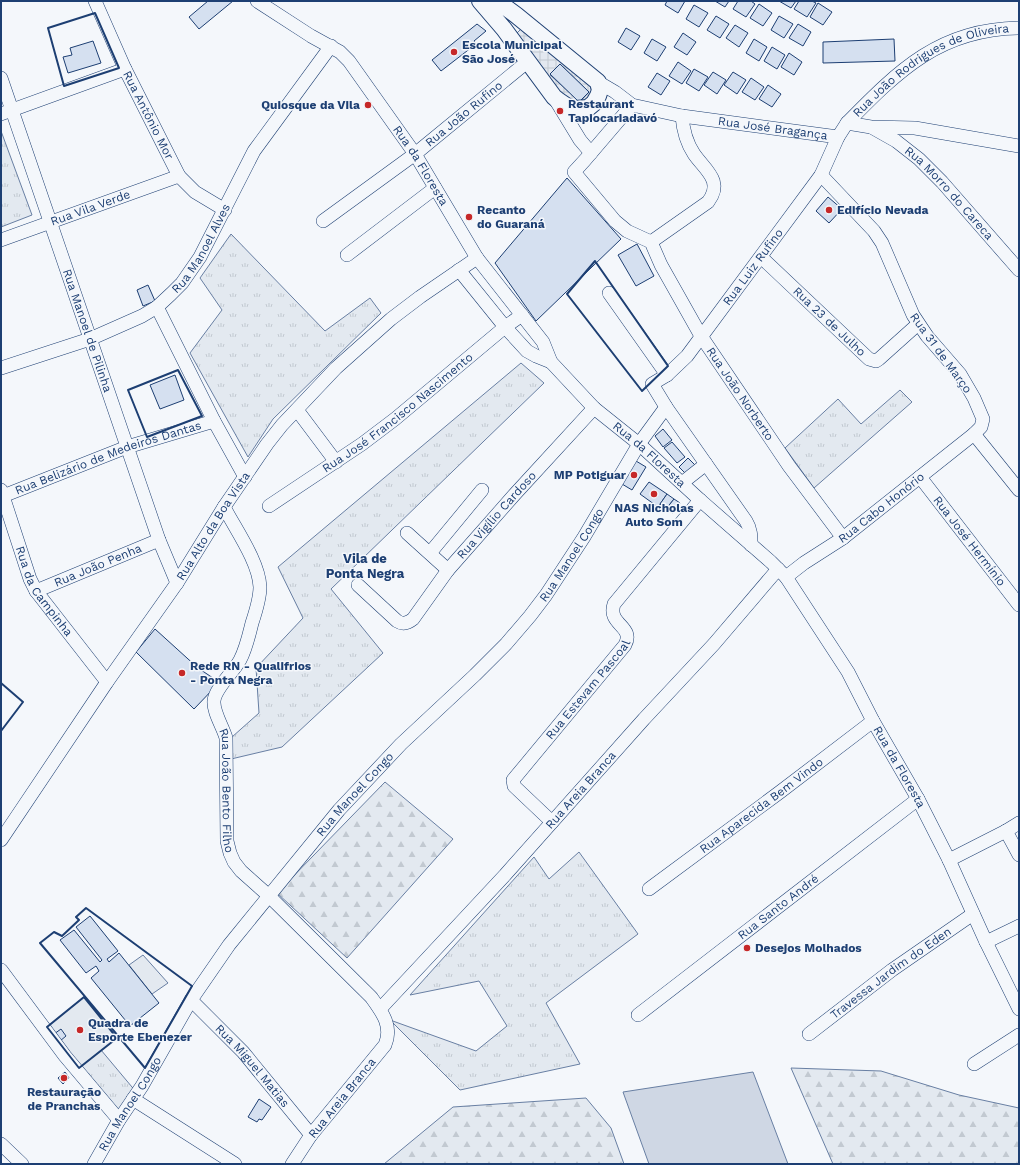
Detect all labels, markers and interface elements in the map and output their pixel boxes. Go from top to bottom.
street label: Rua João Rodrigues de Oliveira [850,21,1010,120]
place label: Escola Municipal São José [462,38,562,66]
marker: Escola Municipal São José [449,47,459,57]
street label: Rua Antônio Mor [120,69,176,162]
street label: Rua João Rufino [423,78,505,150]
place label: Restaurant Tapiocariadavó [568,97,657,125]
place label: Quiosque da Vila [261,98,360,112]
marker: Quiosque da Vila [363,100,373,110]
marker: Restaurant Tapiocariadavó [555,106,565,116]
street label: Rua José Bragança [717,114,829,143]
street label: Rua da Floresta [390,123,451,208]
street label: Rua Morro do Careca [902,143,996,243]
street label: Rua Vila Verde [49,187,132,229]
street label: Rua Manoel Alves [169,201,233,296]
place label: Recanto do Guaraná [477,203,545,231]
place label: Edifício Nevada [837,203,929,217]
marker: Edifício Nevada [824,205,834,215]
marker: Recanto do Guaraná [464,212,474,222]
street label: Rua Luiz Rufino [720,226,786,308]
street label: Rua Manoel de Pilinha [60,267,115,394]
street label: Rua 23 de Julho [790,284,869,359]
street label: Rua 31 de Março [907,310,975,396]
street label: Rua João Norberto [704,345,777,443]
street label: Rua José Francisco Nascimento [320,350,476,475]
street label: Rua Belizário de Medeiros Dantas [13,418,203,498]
street label: Rua da Floresta [610,419,689,490]
place label: MP Potiguar [554,468,627,482]
street label: Rua Alto da Boa Vista [173,469,253,583]
street label: Rua Vigílio Cardoso [454,469,539,562]
street label: Rua Cabo Honório [836,469,927,546]
marker: MP Potiguar [629,470,639,480]
marker: NAS Nicholas Auto Som [649,489,659,499]
street label: Rua José Hermínio [930,493,1009,589]
place label: NAS Nicholas Auto Som [614,501,694,529]
street label: Rua Manoel Congo [536,506,606,605]
street label: Rua João Penha [52,541,144,590]
street label: Rua da Campinha [13,544,76,639]
district label: Vila de Ponta Negra [326,551,405,581]
street label: Rua Estevam Pascoal [543,638,633,742]
place label: Rede RN - Qualifrios - Ponta Negra [190,659,312,687]
marker: Rede RN - Qualifrios - Ponta Negra [177,668,187,678]
street label: Rua da Floresta [870,724,928,810]
street label: Rua João Bento Filho [216,726,237,854]
street label: Rua Areia Branca [542,748,619,832]
street label: Rua Manoel Congo [314,749,396,839]
street label: Rua Aparecida Bem Vindo [697,755,826,856]
street label: Rua Santo André [735,871,821,942]
street label: Travessa Jardim do Eden [828,924,954,1022]
place label: Desejos Molhados [755,941,862,955]
marker: Desejos Molhados [742,943,752,953]
place label: Quadra de Esporte Ebenezer [88,1016,193,1044]
street label: Rua Miguel Matias [212,1021,292,1110]
marker: Quadra de Esporte Ebenezer [75,1025,85,1035]
street label: Rua Manoel Congo [96,1054,164,1154]
street label: Rua Areia Branca [305,1055,379,1141]
marker: Restauração de Pranchas [59,1073,69,1083]
place label: Restauração de Pranchas [27,1085,101,1113]

